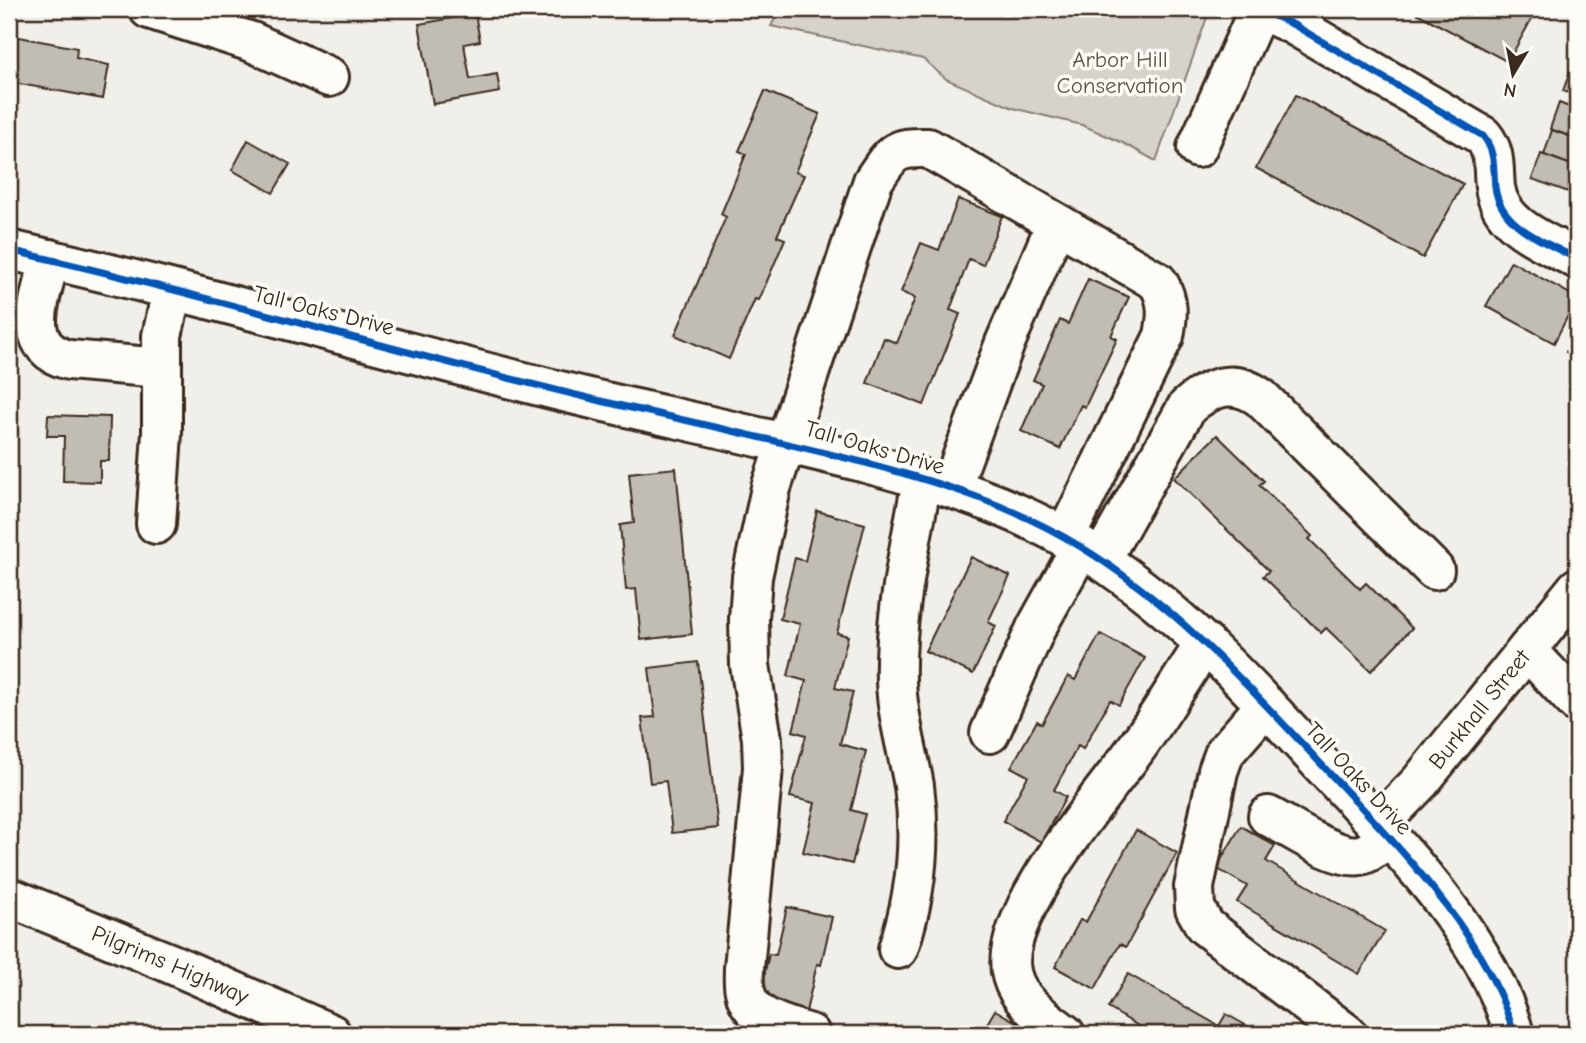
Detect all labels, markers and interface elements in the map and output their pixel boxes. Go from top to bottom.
north arrow [1478,38,1548,108]
park label: Arbor Hill Conservation [1057,46,1183,99]
text: N [1502,78,1518,102]
street label: Tall Oaks Drive [251,280,397,341]
street label: Tall Oaks Drive [802,415,948,480]
street label: Burkhall Street [1423,643,1537,775]
street label: Tall Oaks Drive [1300,716,1418,840]
street label: Pilgrims Highway [88,920,254,1011]

